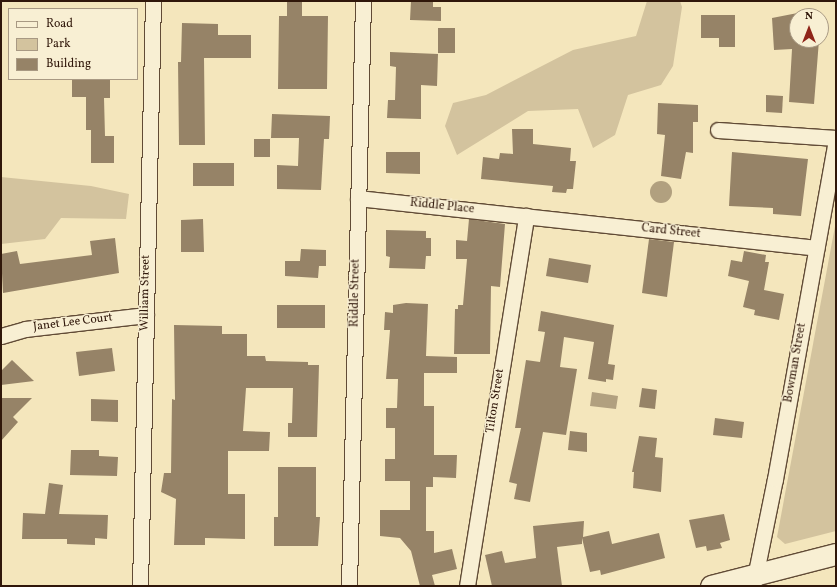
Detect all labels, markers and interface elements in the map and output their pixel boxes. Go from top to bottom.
legend [8,8,138,80]
north arrow [789,8,829,48]
text: N [805,9,813,24]
text: Road [46,16,73,32]
text: Park [46,36,71,52]
text: Building [46,56,91,72]
street label: Riddle Place [409,196,475,218]
street label: Card Street [641,222,701,242]
street label: William Street [138,255,154,331]
street label: Riddle Street [348,259,364,327]
street label: Janet Lee Court [32,311,114,335]
street label: Bowman Street [782,322,810,404]
street label: Tilton Street [484,368,508,434]

